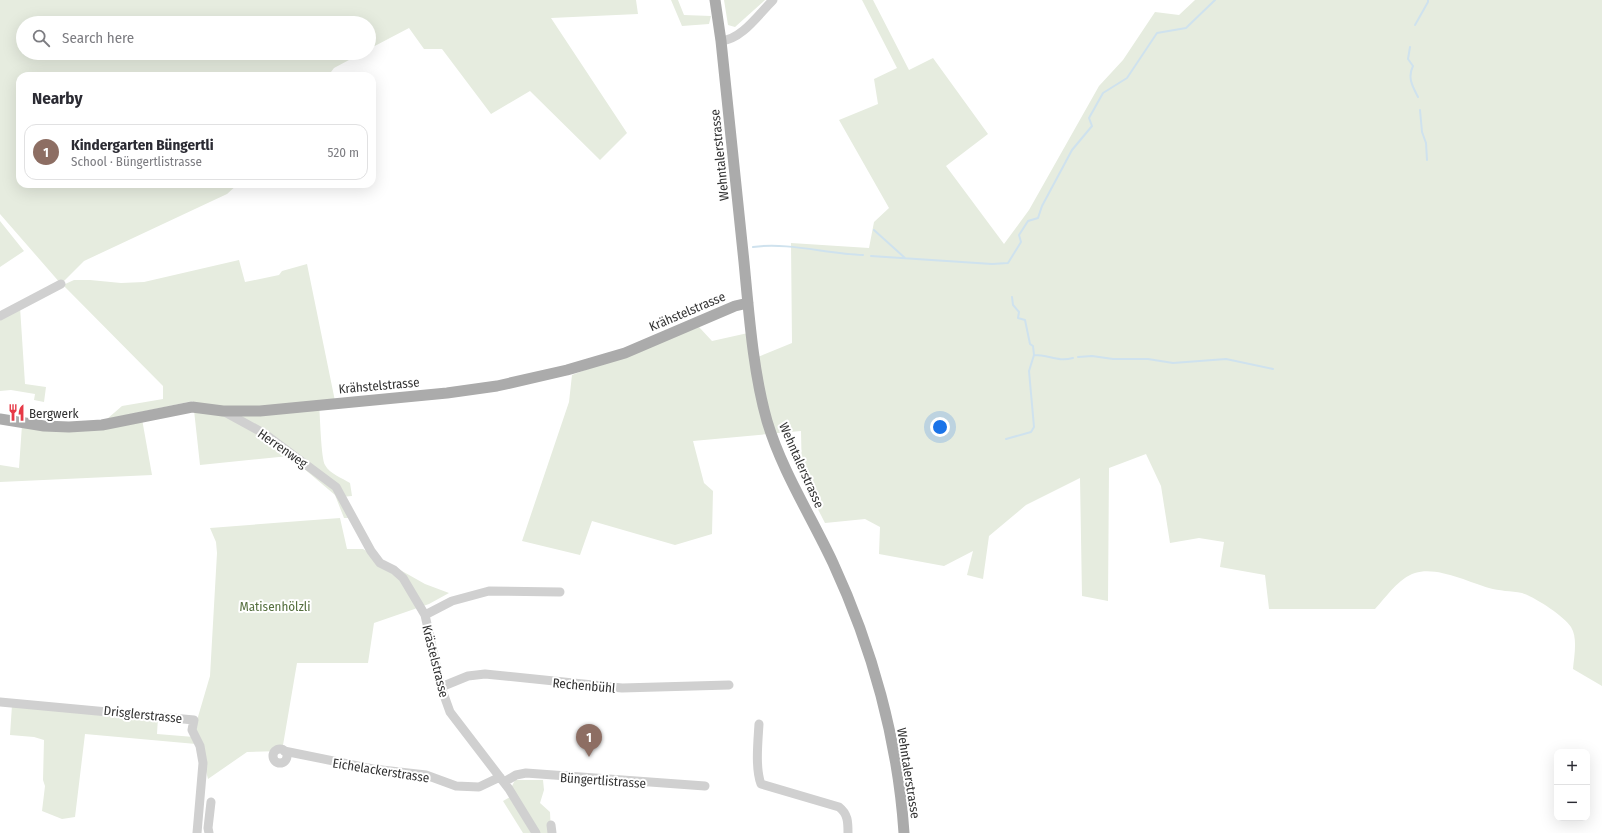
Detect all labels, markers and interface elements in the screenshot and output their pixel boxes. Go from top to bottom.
search box [16,16,376,60]
icon: search [30,27,52,49]
text: Search here [62,29,134,47]
text: Nearby [32,88,83,109]
street label: Wehntalerstrasse [707,108,732,201]
text: Kindergarten Büngertli [71,136,214,154]
text: 1 [43,145,49,160]
text: 520 m [328,145,359,160]
text: School · Büngertlistrasse [71,154,202,169]
street label: Krähstelstrasse [647,289,728,334]
street label: Krähstelstrasse [338,374,420,397]
restaurant icon: Bergwerk [6,403,26,423]
place label: Bergwerk [29,406,79,421]
your location [930,417,950,437]
street label: Wehntalerstrasse [776,420,827,510]
street label: Herrenweg [255,426,311,472]
park label: Matisenhölzli [239,599,311,614]
street label: Krästelstrasse [419,623,452,699]
street label: Rechenbühl [552,675,617,696]
street label: Drisglerstrasse [103,703,183,726]
pin: 1 [576,724,602,757]
street label: Wehntalerstrasse [894,727,923,820]
map controls [1554,749,1590,821]
button: + [1554,749,1590,785]
street label: Eichelackerstrasse [331,755,430,786]
street label: Büngertlistrasse [560,770,646,791]
button: − [1554,785,1590,821]

